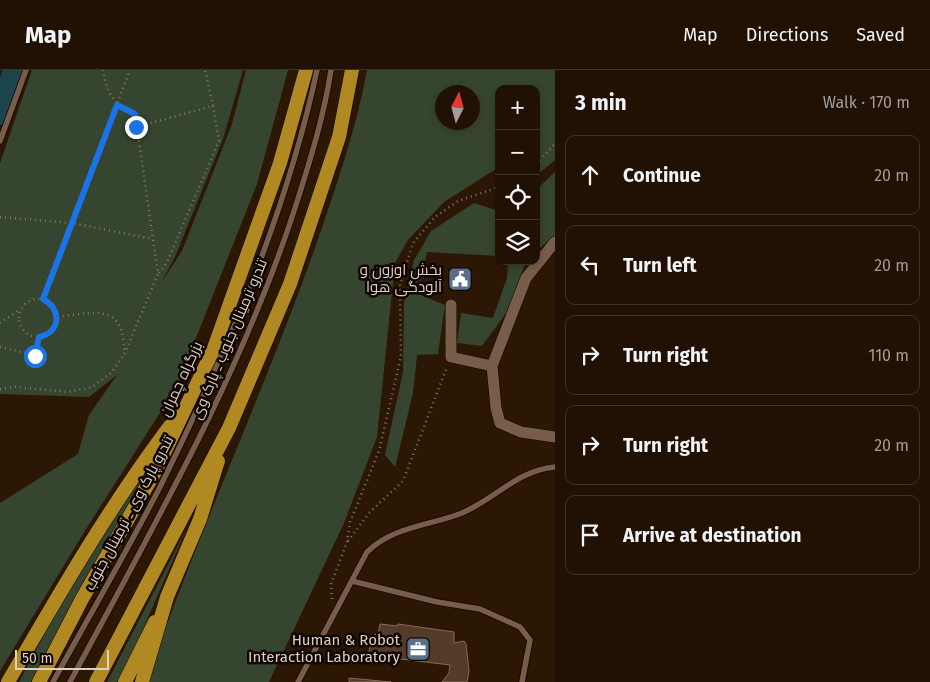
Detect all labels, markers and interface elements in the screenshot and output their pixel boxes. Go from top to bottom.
text: Map [25,21,71,49]
text: Map [683,24,718,46]
text: Directions [746,24,828,46]
text: Saved [856,24,905,46]
north arrow [435,85,480,130]
map controls [495,85,540,265]
button: + [495,85,540,130]
text: 3 min [575,90,627,116]
text: Walk · 170 m [823,93,910,112]
route end [125,116,148,139]
button: − [495,130,540,175]
icon: ahead [576,161,604,189]
text: Continue [623,164,701,187]
text: 20 m [874,166,909,185]
button: locate [495,175,540,220]
button: layers [495,220,540,265]
icon: left [576,251,604,279]
text: Turn left [623,254,697,277]
street label: تندرو ترمینال جنوب ـ پارک وی [187,256,272,422]
text: 20 m [874,256,909,275]
place label: بخش اوزون و آلودگی هوا [360,261,442,297]
public building icon: بخش اوزون و آلودگی هوا [447,266,473,292]
street label: بزرگراه چمران [156,339,207,420]
icon: right [576,341,604,369]
text: Turn right [623,344,708,367]
route start [24,345,47,368]
text: 110 m [868,346,909,365]
icon: right [576,431,604,459]
street label: تندرو پارک وی ـ ترمینال جنوب [81,433,178,594]
text: Turn right [623,434,708,457]
text: 20 m [874,436,909,455]
icon: arrive [576,521,604,549]
text: Arrive at destination [623,524,802,547]
place label: Human & Robot Interaction Laboratory [248,631,401,666]
office icon: Human & Robot Interaction Laboratory [405,636,431,662]
scale bar [15,647,109,670]
text: 50 m [22,650,53,667]

